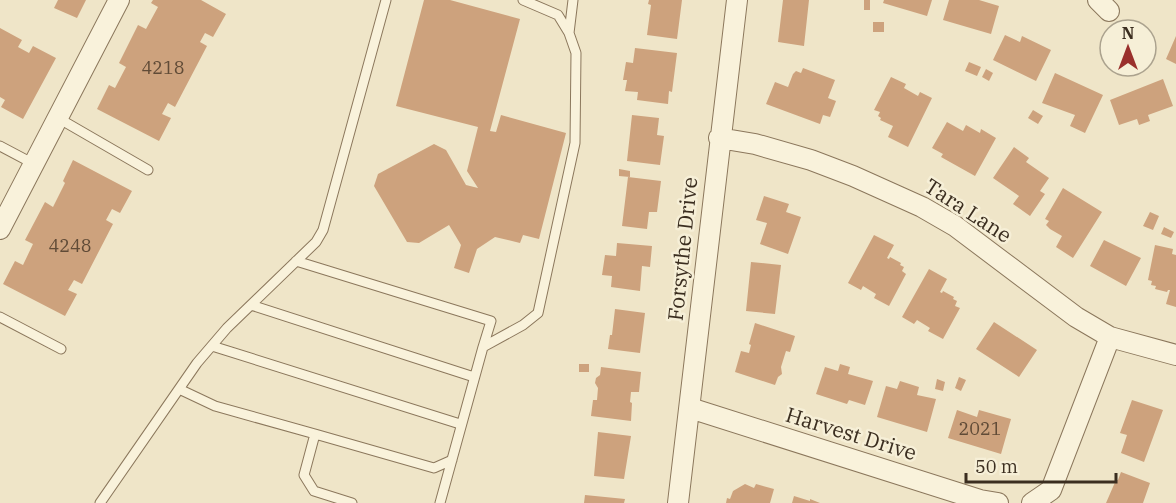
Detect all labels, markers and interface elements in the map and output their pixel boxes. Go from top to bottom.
north arrow [1098,18,1158,78]
text: N [1122,23,1134,43]
house number: 4218 [141,56,185,79]
street label: Tara Lane [920,172,1018,249]
street label: Forsythe Drive [661,176,703,322]
house number: 4248 [48,234,92,257]
street label: Harvest Drive [782,400,920,466]
house number: 2021 [958,417,1002,440]
scale bar [966,446,1116,484]
text: 50 m [975,455,1018,478]

